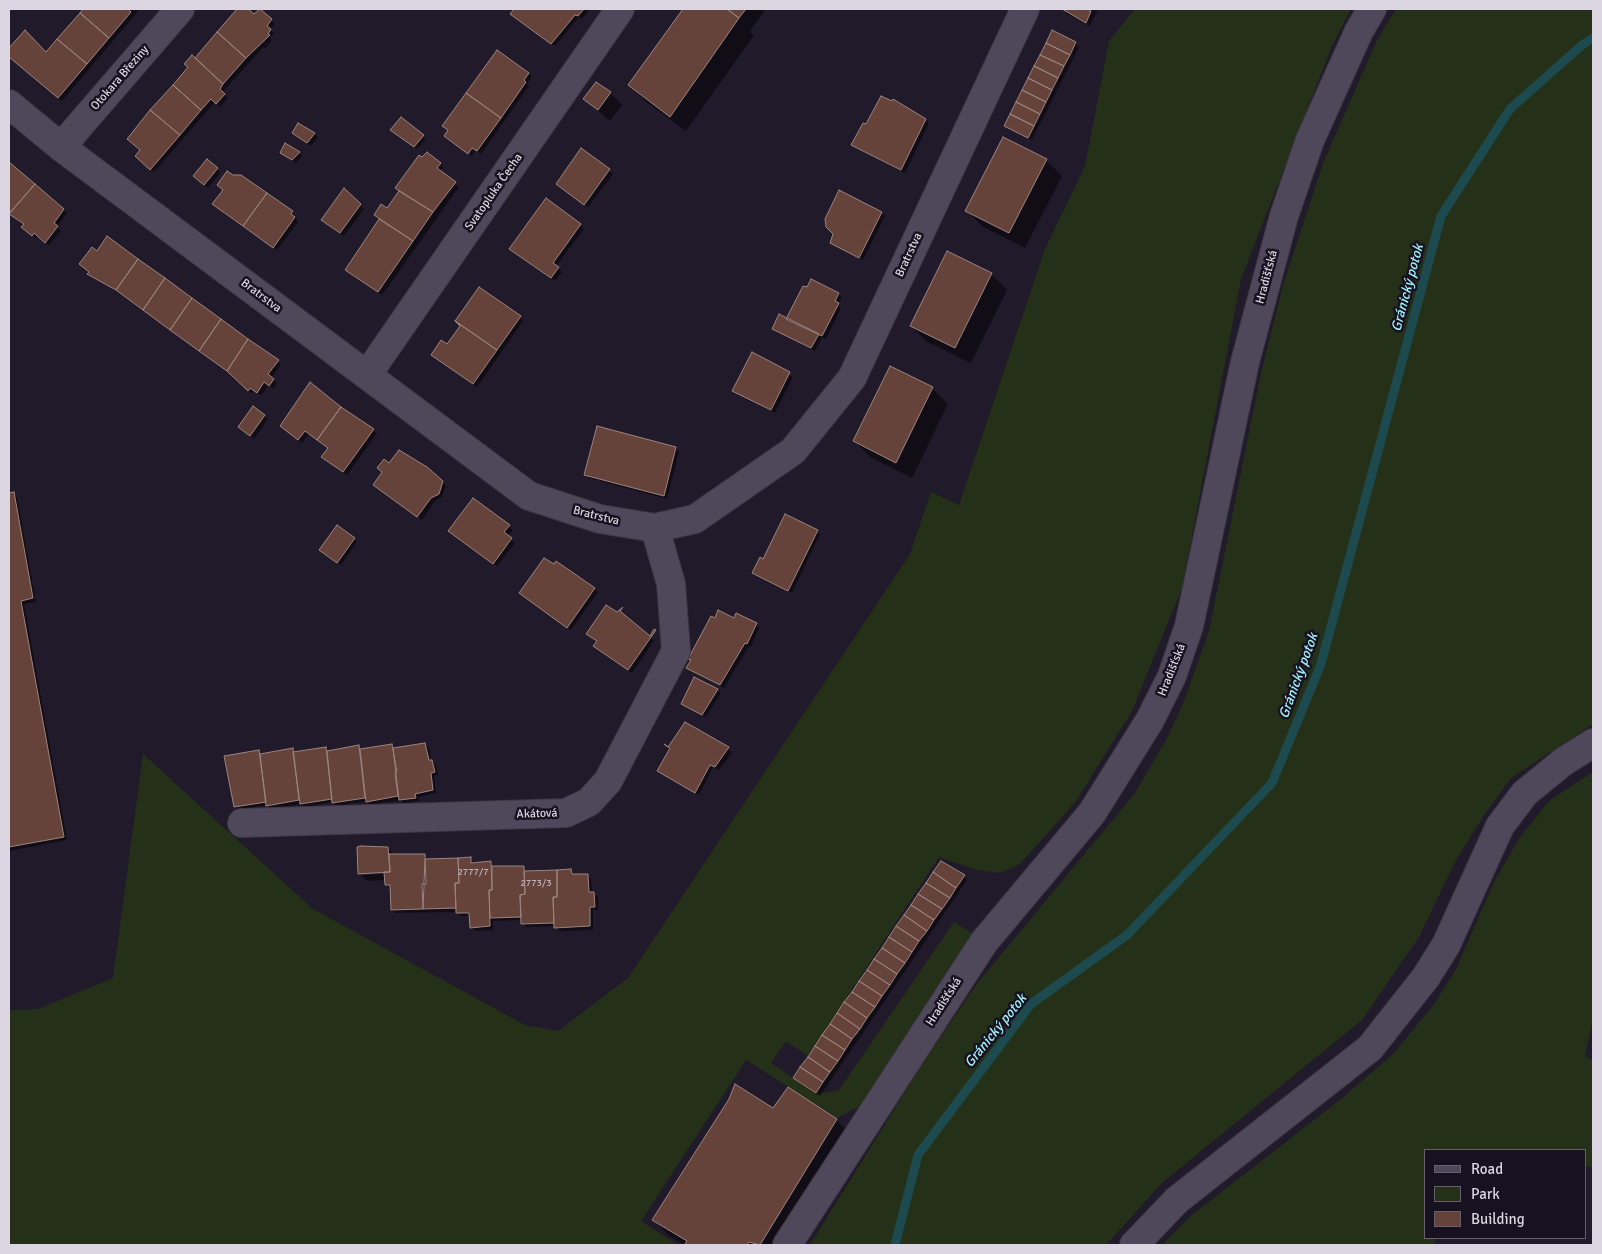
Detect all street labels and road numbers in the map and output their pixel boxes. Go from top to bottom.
street label: Otokara Březiny [88,43,152,113]
street label: Svatopluka Čecha [462,151,526,233]
street label: Bratrstva [893,231,925,279]
street label: Hradišťská [1253,249,1281,305]
street label: Bratrstva [238,276,284,316]
street label: Bratrstva [571,503,621,529]
street label: Hradišťská [1155,642,1189,698]
street label: Akátová [516,806,558,822]
street label: Hradišťská [923,975,965,1029]

